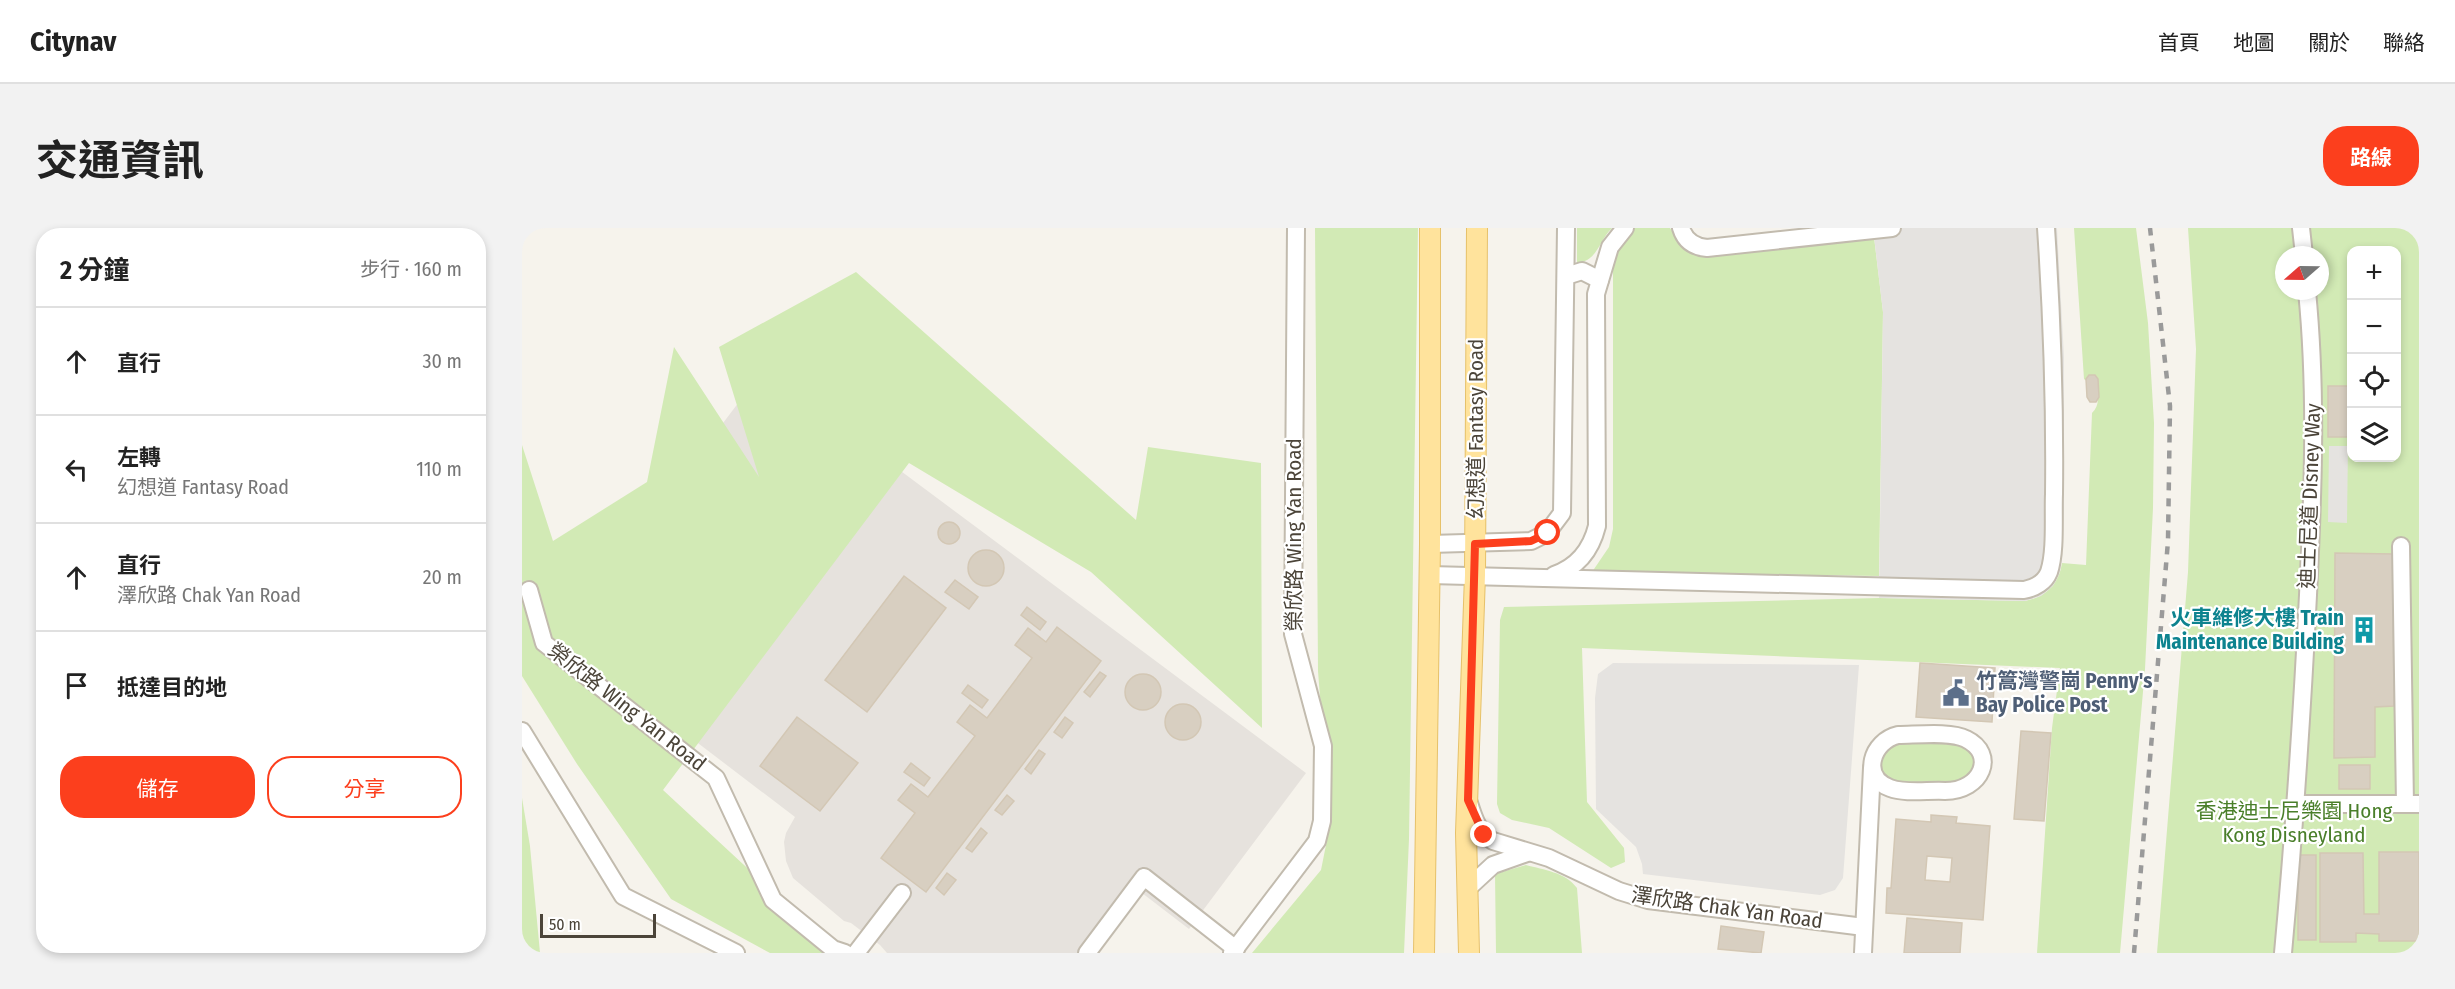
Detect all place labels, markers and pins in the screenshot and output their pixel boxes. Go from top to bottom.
place label: 火車維修大樓 Train Maintenance Building [2156,605,2345,655]
building icon: 火車維修大樓 Train Maintenance Building [2349,615,2379,645]
place label: 竹篙灣警崗 Penny's Bay Police Post [1976,668,2152,718]
public building icon: 竹篙灣警崗 Penny's Bay Police Post [1941,678,1971,708]

